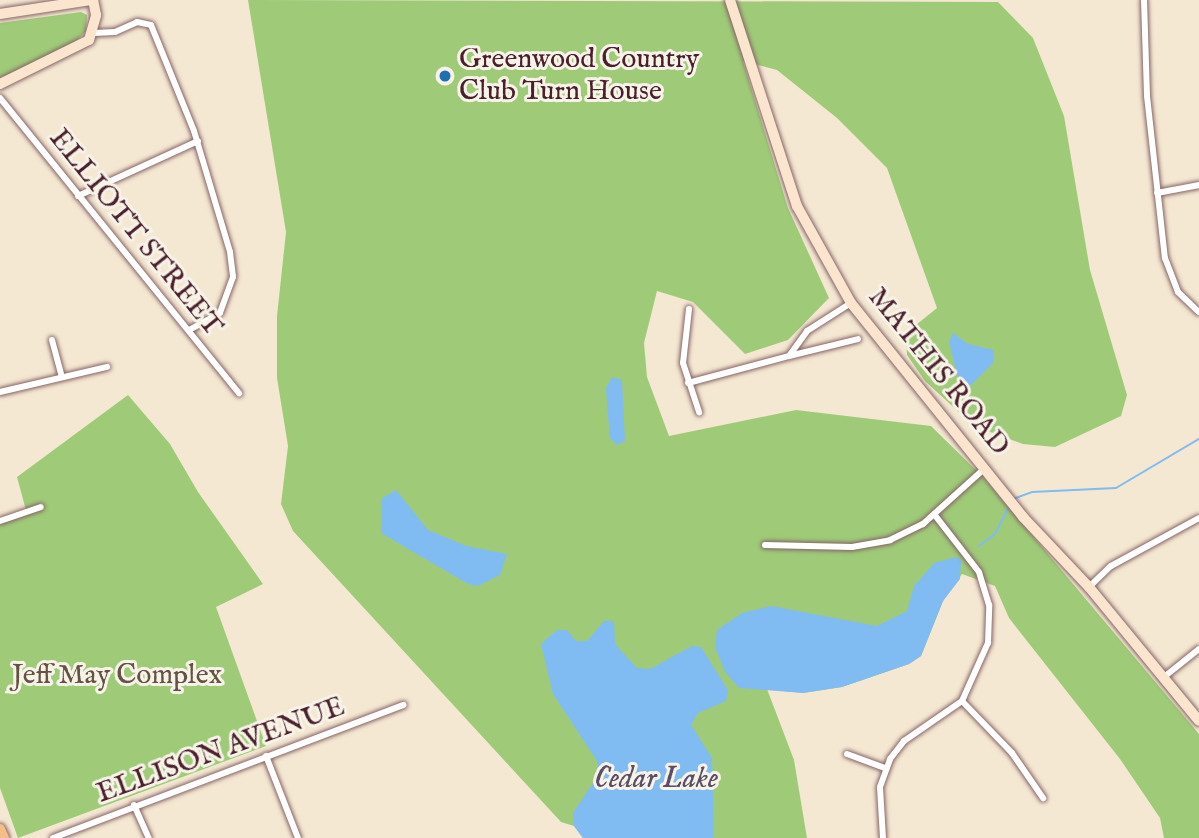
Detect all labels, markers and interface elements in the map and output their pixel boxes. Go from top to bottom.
place label: Greenwood Country Club Turn House [459,43,699,109]
marker: Greenwood Country Club Turn House [437,68,453,84]
street label: ELLIOTT STREET [41,123,229,343]
street label: MATHIS ROAD [860,281,1016,463]
park label: Jeff May Complex [12,659,222,693]
street label: ELLISON AVENUE [92,690,350,812]
water label: Cedar Lake [594,761,718,797]

